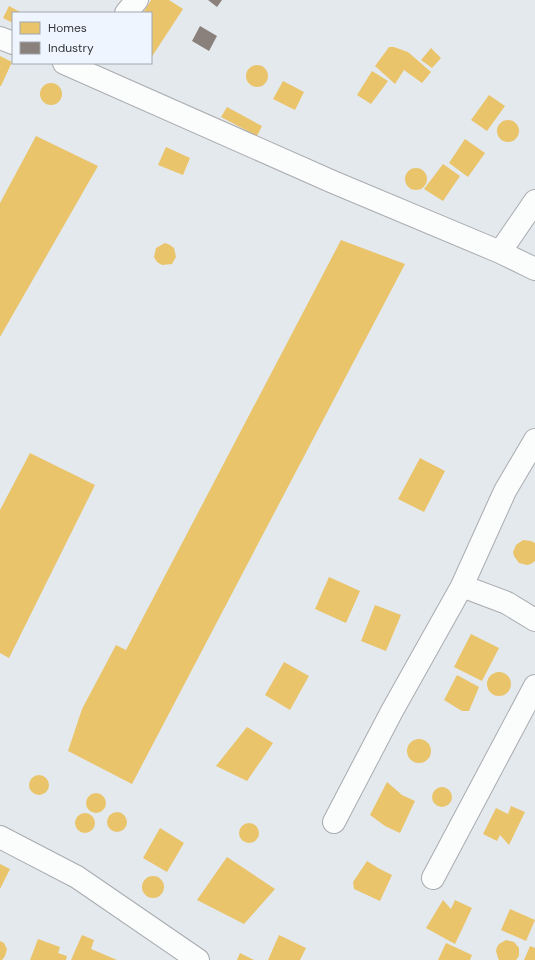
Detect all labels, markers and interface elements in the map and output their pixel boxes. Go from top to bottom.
legend [12,12,152,64]
text: Homes [48,20,87,36]
text: Industry [48,40,94,56]

